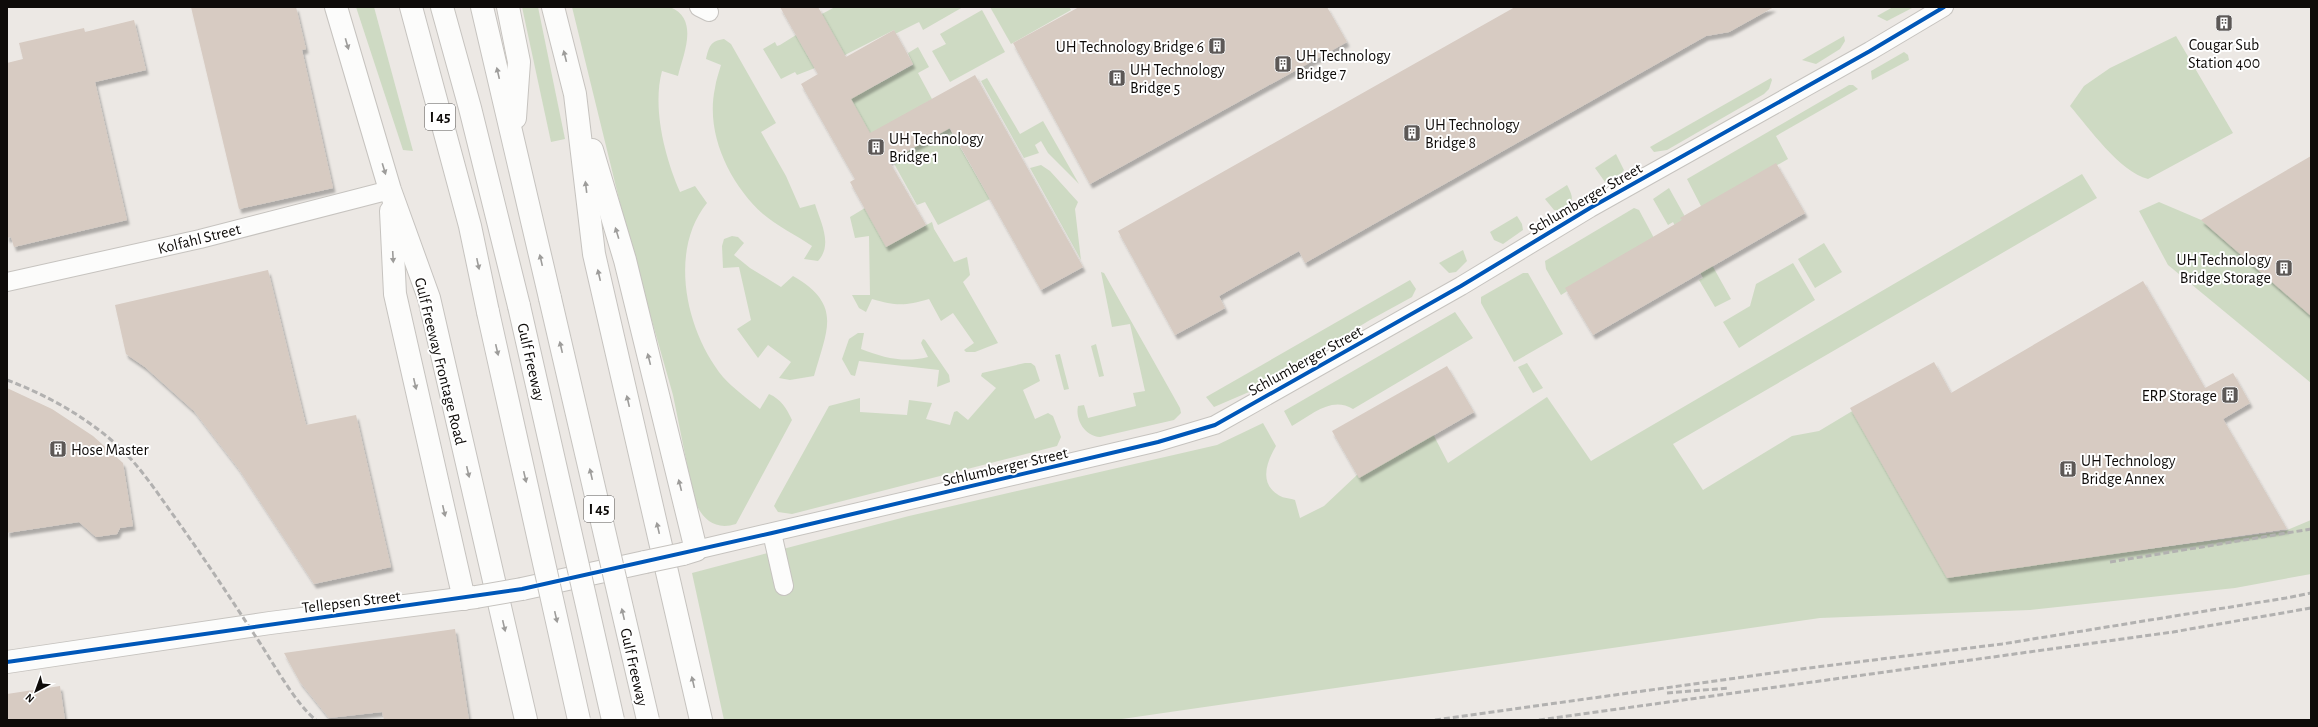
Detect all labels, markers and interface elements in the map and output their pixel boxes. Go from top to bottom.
building icon: Cougar Sub Station 400 [2214,13,2234,33]
building icon: UH Technology Bridge 6 [1207,36,1227,56]
place label: Cougar Sub Station 400 [2188,37,2260,71]
one-way arrow [344,39,350,51]
place label: UH Technology Bridge 6 [1056,39,1204,56]
place label: UH Technology Bridge 7 [1296,48,1391,82]
one-way arrow [562,49,568,61]
building icon: UH Technology Bridge 7 [1273,54,1293,74]
place label: UH Technology Bridge 5 [1130,62,1225,96]
one-way arrow [494,67,500,80]
building icon: UH Technology Bridge 5 [1107,68,1127,88]
road number: I 45 [425,104,455,130]
place label: UH Technology Bridge 8 [1425,117,1520,151]
building icon: UH Technology Bridge 8 [1402,123,1422,143]
place label: UH Technology Bridge 1 [889,131,984,165]
building icon: UH Technology Bridge 1 [866,137,886,157]
street label: Schlumberger Street [1526,160,1645,238]
one-way arrow [381,163,387,175]
one-way arrow [583,181,589,193]
street label: Kolfahl Street [156,221,242,257]
one-way arrow [614,227,620,239]
one-way arrow [390,251,396,264]
place label: UH Technology Bridge Storage [2176,252,2271,286]
one-way arrow [538,253,544,266]
one-way arrow [476,258,482,271]
building icon: UH Technology Bridge Storage [2274,258,2294,278]
one-way arrow [595,268,601,281]
street label: Gulf Freeway Frontage Road [411,276,469,447]
street label: Gulf Freeway [513,322,548,403]
street label: Schlumberger Street [1246,323,1365,399]
one-way arrow [558,341,564,353]
one-way arrow [494,344,500,356]
one-way arrow [646,353,652,365]
one-way arrow [413,378,419,391]
building icon: ERP Storage [2220,385,2240,405]
place label: ERP Storage [2142,388,2217,404]
one-way arrow [625,395,631,407]
building icon: Hose Master [48,439,68,459]
place label: Hose Master [71,442,149,458]
street label: Schlumberger Street [941,445,1069,489]
place label: UH Technology Bridge Annex [2081,453,2176,487]
building icon: UH Technology Bridge Annex [2058,459,2078,479]
one-way arrow [466,466,472,478]
one-way arrow [587,467,593,480]
one-way arrow [523,471,529,483]
one-way arrow [677,479,683,491]
road number: I 45 [584,496,614,522]
one-way arrow [441,505,447,517]
one-way arrow [654,522,660,534]
street label: Tellepsen Street [301,588,401,616]
one-way arrow [620,608,626,620]
one-way arrow [554,611,560,624]
one-way arrow [501,620,507,632]
street label: Gulf Freeway [616,627,651,708]
north arrow [16,671,56,711]
one-way arrow [689,676,695,688]
text: N [23,692,36,705]

